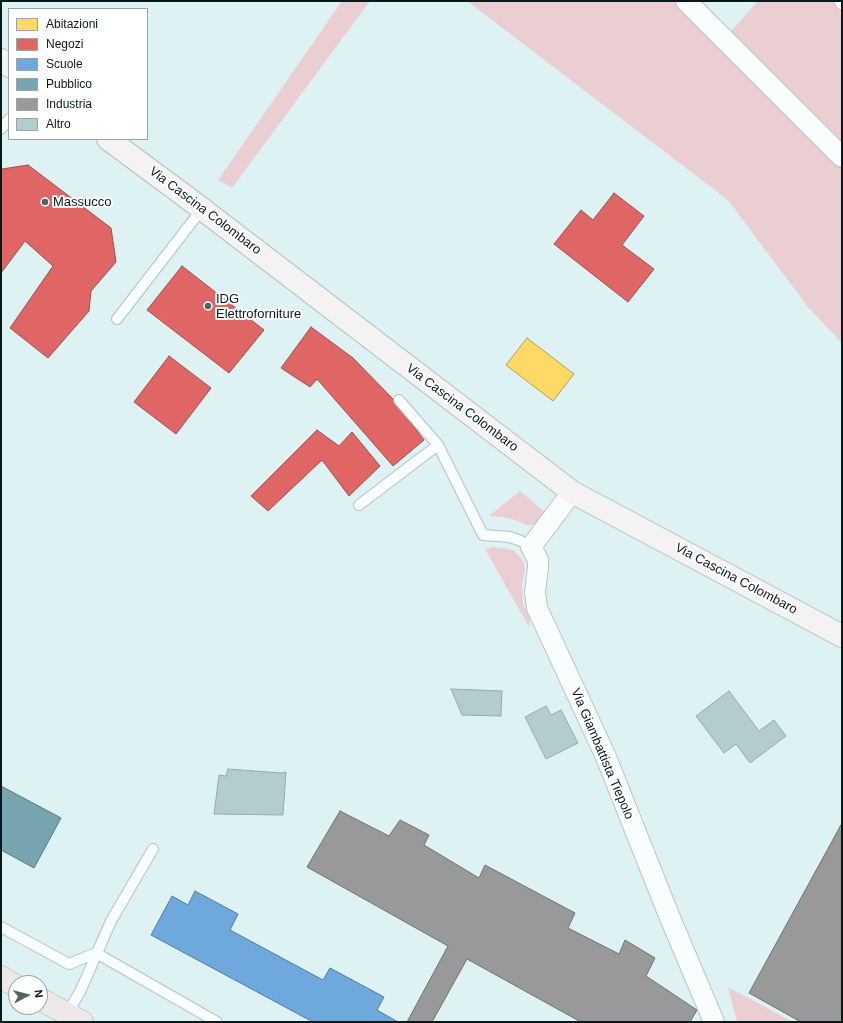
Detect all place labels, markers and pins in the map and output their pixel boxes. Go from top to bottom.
place label: Massucco [53,194,112,210]
marker: Massucco [40,197,50,207]
place label: IDG Elettroforniture [216,291,301,322]
marker: IDG Elettroforniture [203,301,213,311]

